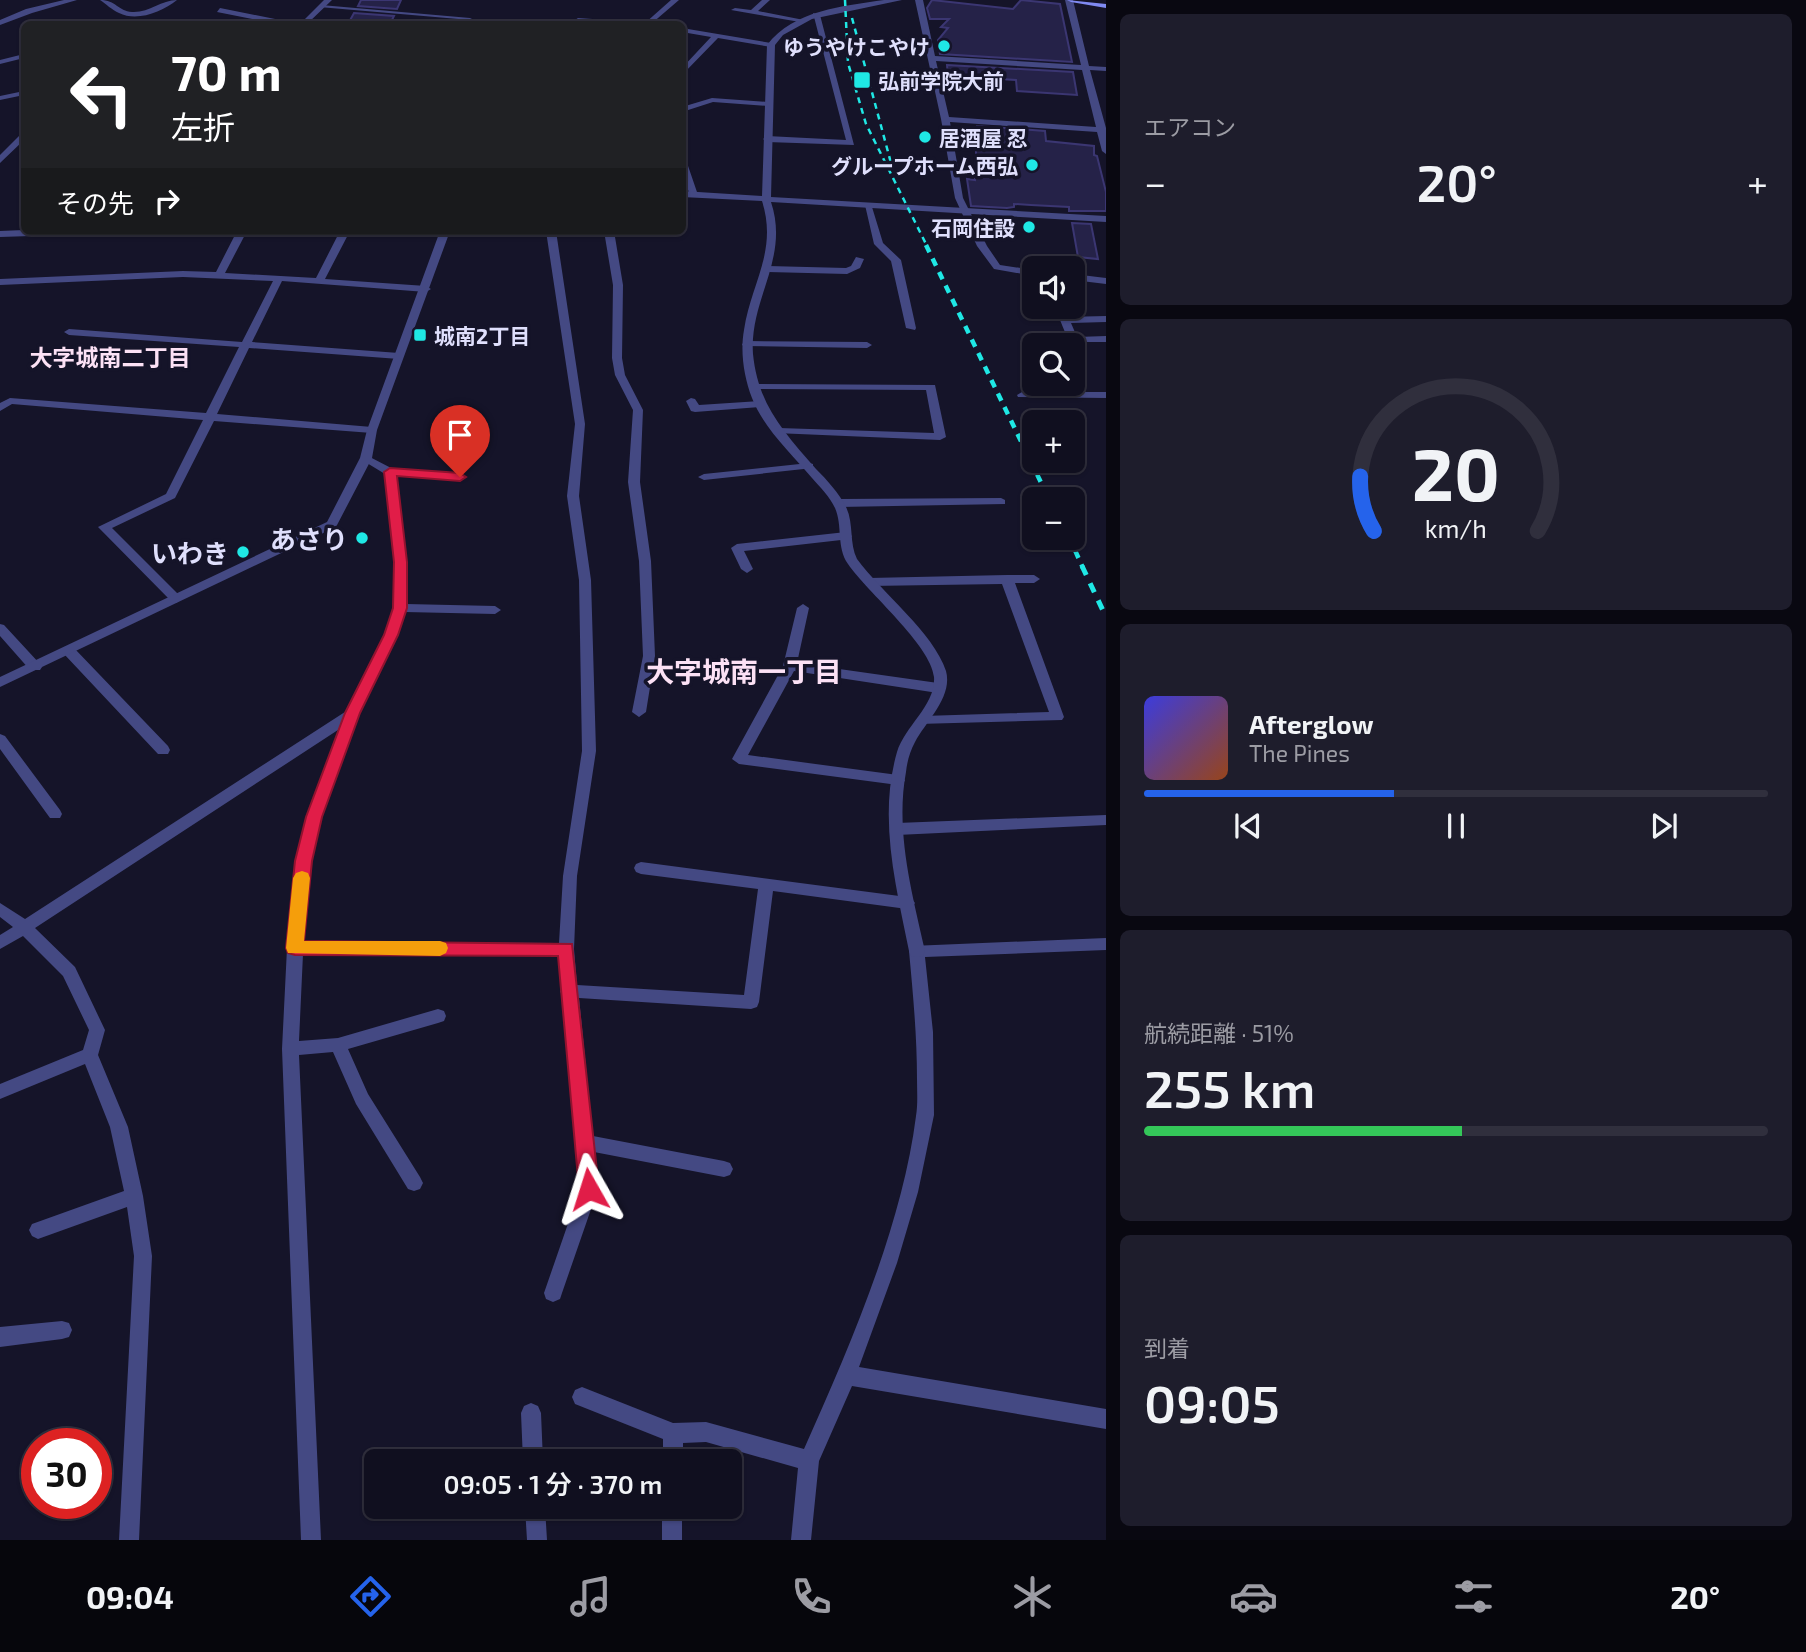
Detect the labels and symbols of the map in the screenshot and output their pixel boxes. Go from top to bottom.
place label: ゆうやけこやけ [783,34,930,59]
marker: ゆうやけこやけ [936,38,952,54]
place label: 弘前学院大前 [878,68,1004,93]
marker: 弘前学院大前 [852,70,872,90]
place label: 居酒屋 忍 [939,125,1028,150]
marker: 居酒屋 忍 [917,129,933,145]
place label: グループホーム西弘 [831,153,1018,178]
marker: グループホーム西弘 [1024,157,1040,173]
place label: 石岡住設 [931,215,1015,240]
marker: 石岡住設 [1021,219,1037,235]
place label: 城南2丁目 [434,323,530,348]
marker: 城南2丁目 [412,327,428,343]
district label: 大字城南二丁目 [30,343,191,371]
pin [430,405,490,477]
place label: あさり [270,523,348,554]
marker: あさり [354,530,370,546]
place label: いわき [151,537,229,568]
marker: いわき [235,544,251,560]
district label: 大字城南一丁目 [646,654,842,688]
position arrow [552,1152,626,1226]
speed limit sign: 30 [21,1428,112,1519]

